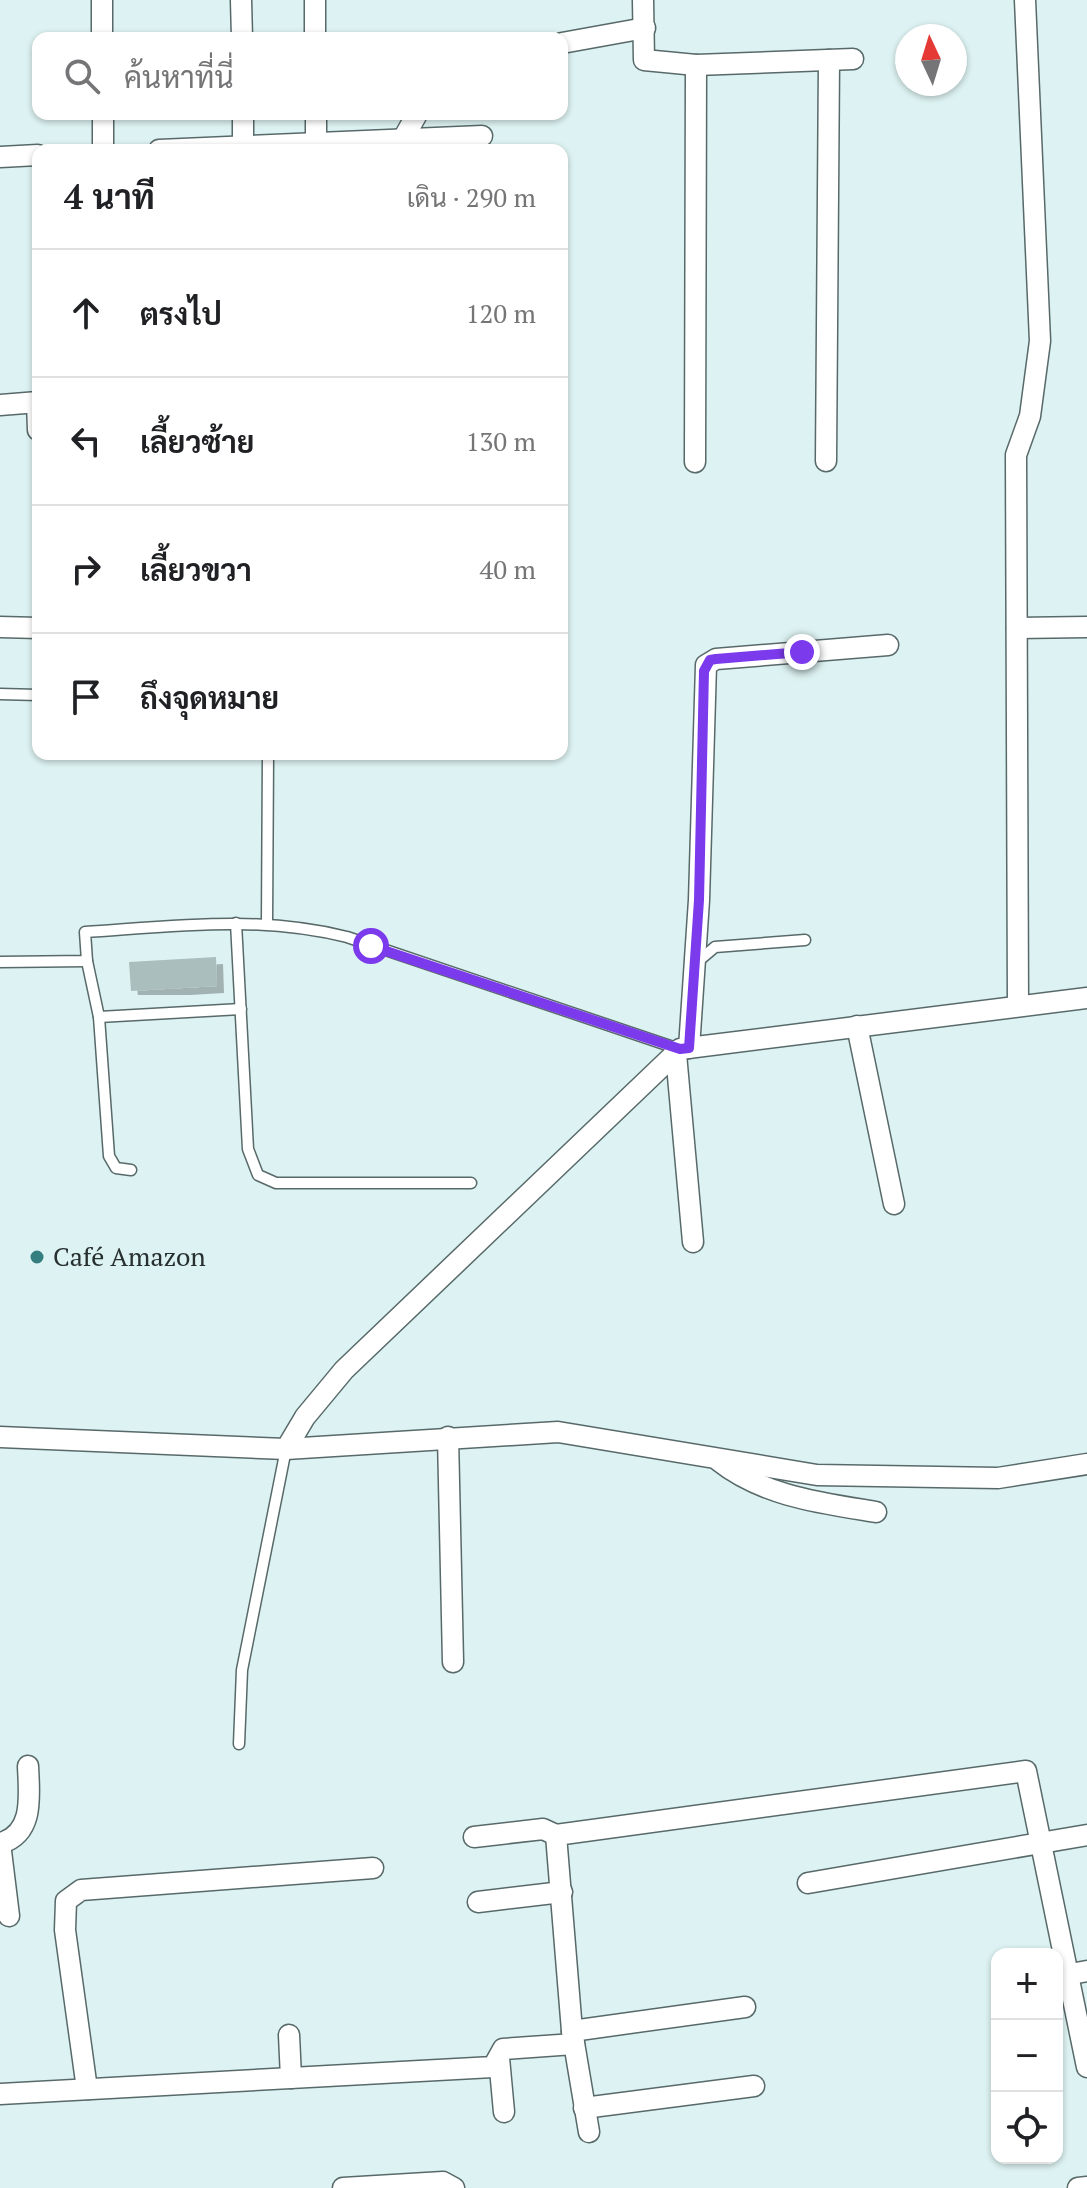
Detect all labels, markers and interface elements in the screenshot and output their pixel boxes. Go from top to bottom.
north arrow [895,24,967,96]
search box [32,32,568,120]
icon: search [60,54,104,98]
text: ค้นหาที่นี่ [124,57,234,97]
text: 4 นาที [64,174,155,219]
text: เดิน · 290 m [407,180,536,214]
icon: ahead [64,291,108,335]
text: ตรงไป [140,294,222,334]
text: 120 m [466,296,536,330]
icon: left [64,419,108,463]
text: เลี้ยวซ้าย [140,422,254,462]
text: 130 m [466,424,536,458]
icon: right [64,547,108,591]
text: เลี้ยวขวา [140,550,252,590]
text: 40 m [480,552,536,586]
route end [784,634,820,670]
icon: arrive [64,675,108,719]
text: ถึงจุดหมาย [140,678,279,718]
route start [353,928,389,964]
place label: Café Amazon [53,1239,206,1273]
marker: Café Amazon [28,1248,46,1266]
map controls [991,1948,1063,2164]
button: + [991,1948,1063,2020]
button: − [991,2020,1063,2092]
button: locate [991,2092,1063,2164]

